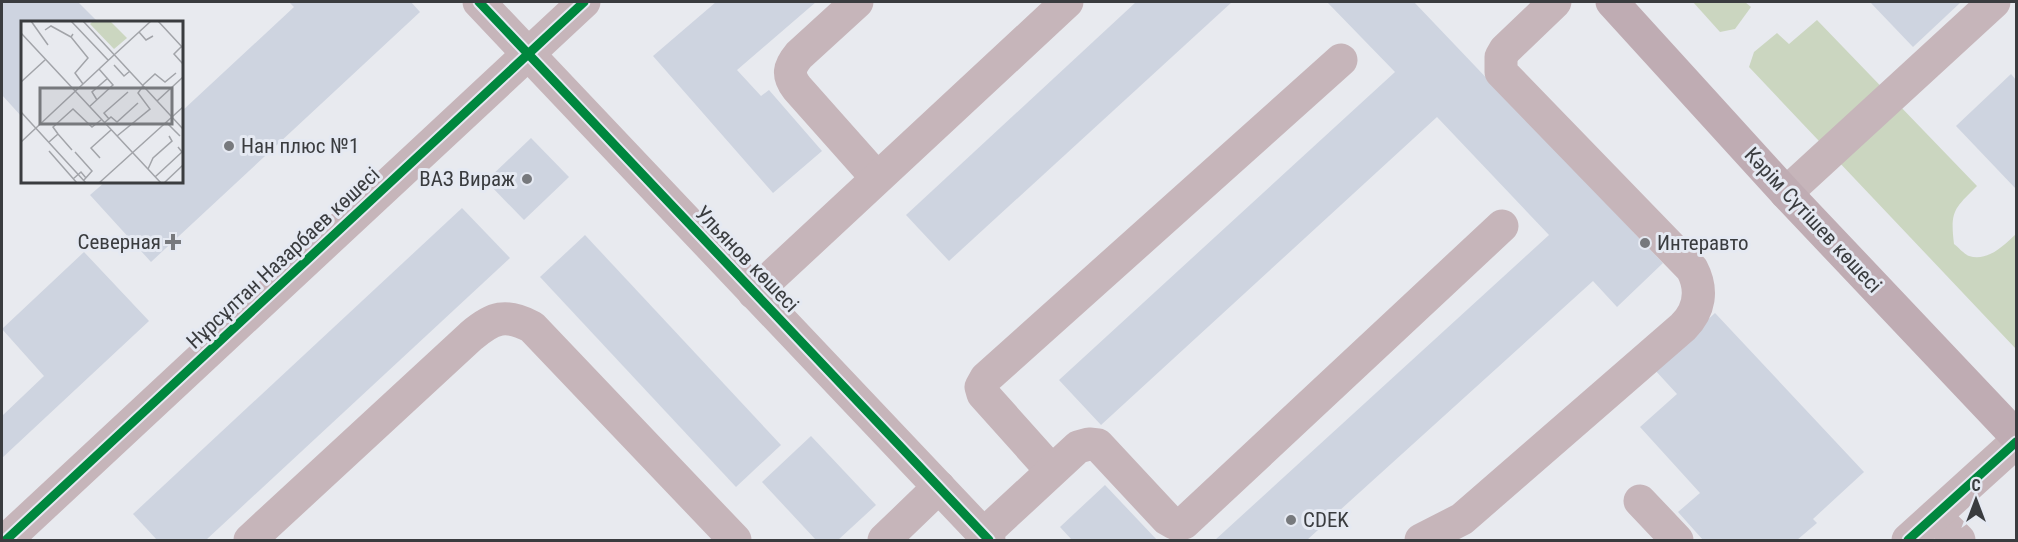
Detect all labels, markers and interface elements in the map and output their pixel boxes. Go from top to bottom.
inset map [21,21,183,183]
place label: Нан плюс №1 [241,134,359,158]
marker: Нан плюс №1 [222,139,236,153]
street label: Кәрім Сүтішев көшесі [1740,143,1886,297]
street label: Нұрсұлтан Назарбаев көшесі [182,162,384,354]
place label: ВАЗ Вираж [419,167,515,191]
marker: ВАЗ Вираж [520,172,534,186]
street label: Ульянов көшесі [690,201,804,317]
place label: Северная [78,230,161,254]
place label: Интеравто [1657,231,1749,255]
marker: Северная [166,235,180,249]
marker: Интеравто [1638,236,1652,250]
north arrow [1946,470,2006,530]
text: С [1971,476,1981,495]
place label: CDEK [1303,508,1349,532]
marker: CDEK [1284,513,1298,527]

